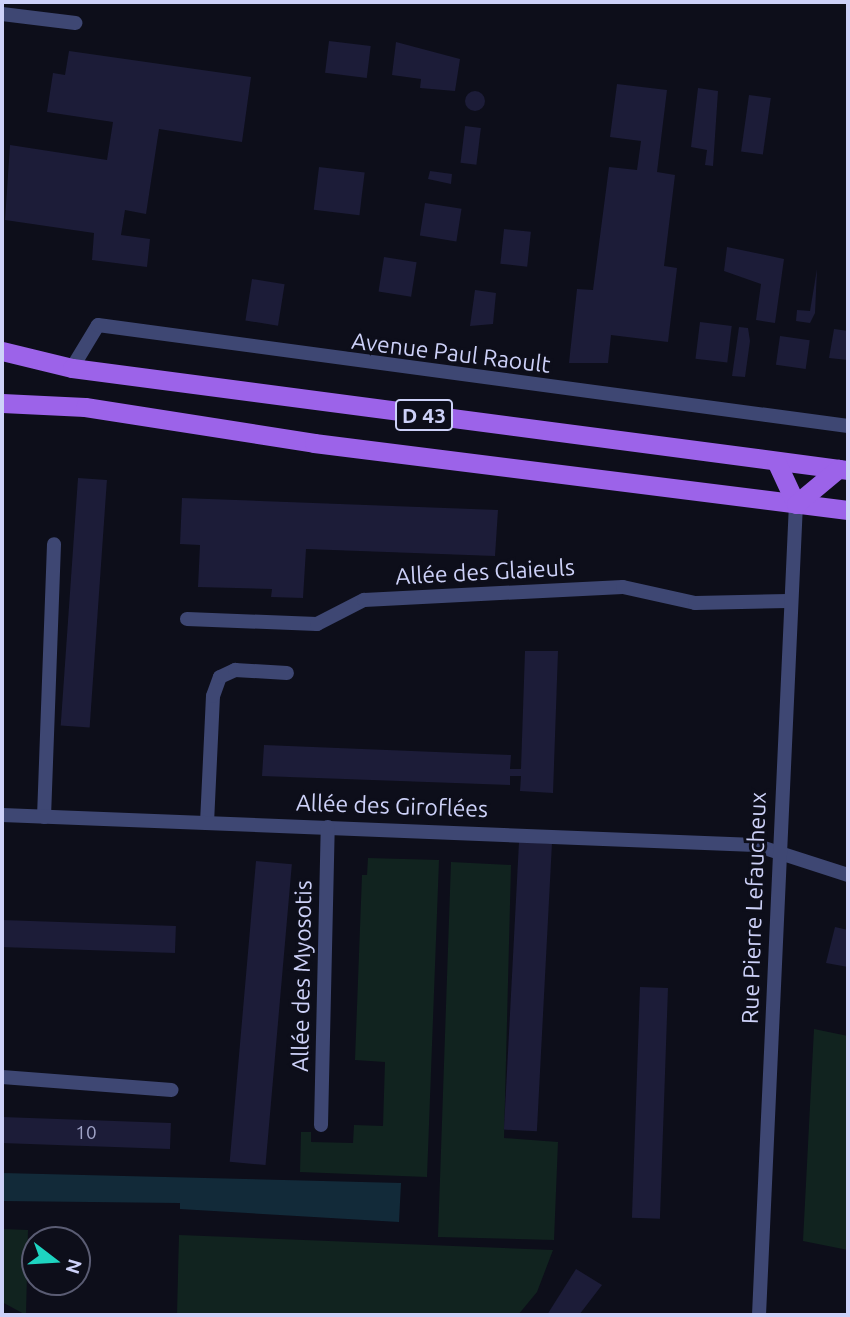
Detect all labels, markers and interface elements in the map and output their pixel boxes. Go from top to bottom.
street label: Avenue Paul Raoult [350,327,552,379]
road number: D 43 [394,398,454,432]
street label: Allée des Glaieuls [395,554,575,590]
street label: Allée des Giroflées [295,789,489,823]
street label: Rue Pierre Lefaucheux [736,791,772,1025]
street label: Allée des Myosotis [287,880,317,1072]
house number: 10 [75,1122,97,1144]
north arrow [21,1226,91,1296]
text: N [62,1257,87,1277]

